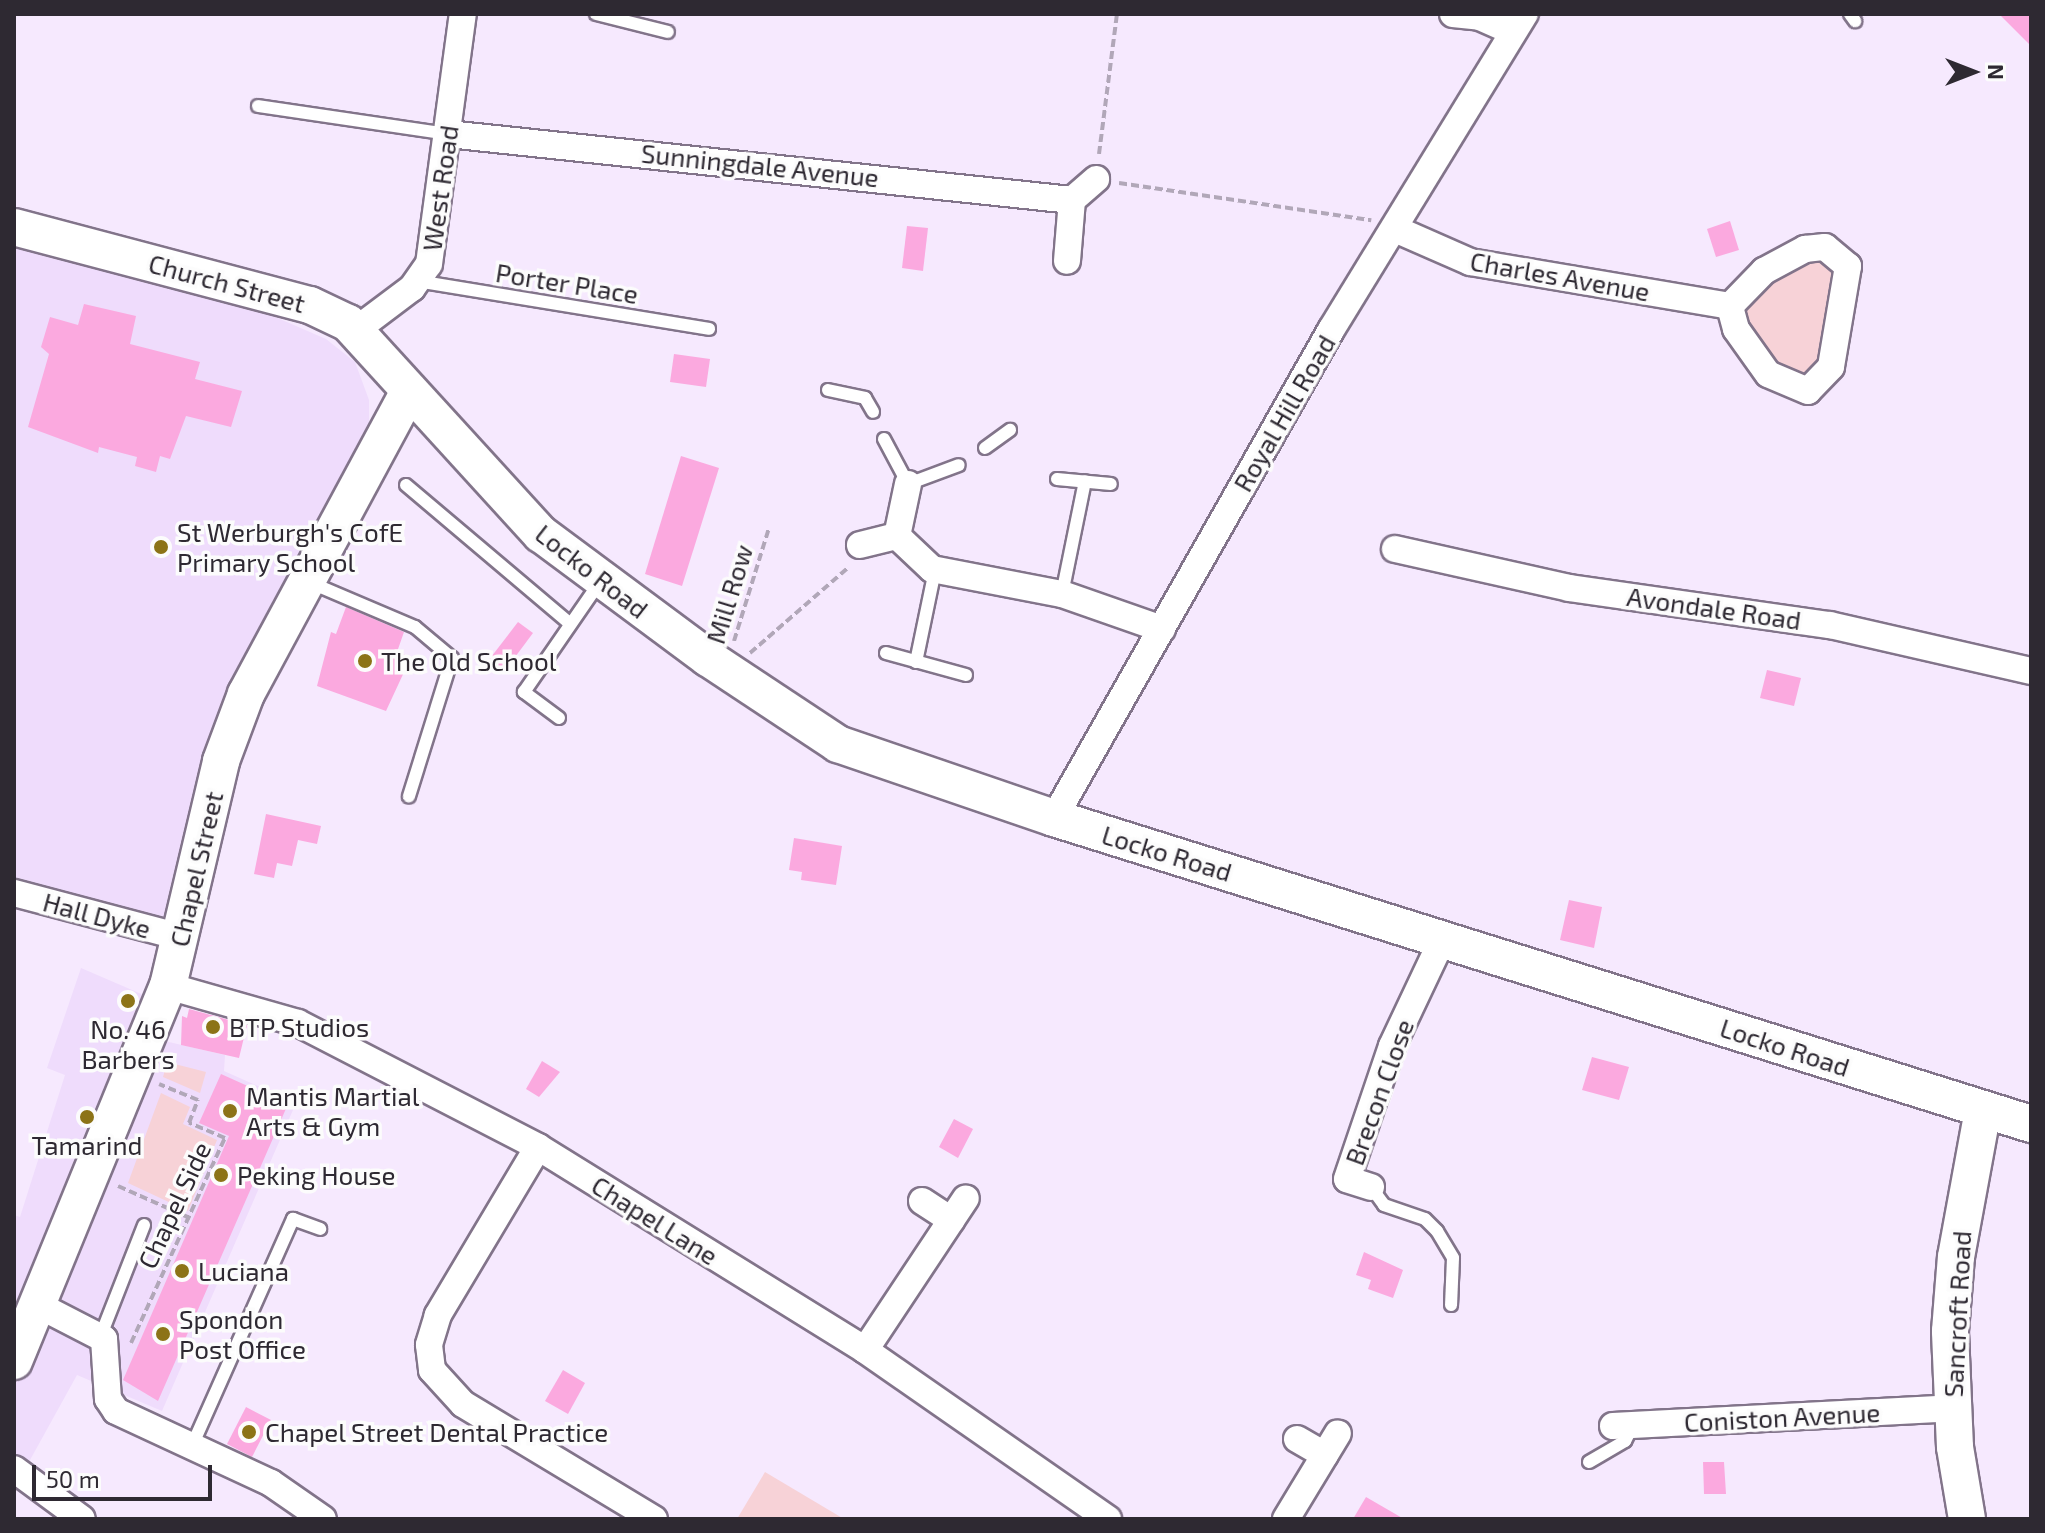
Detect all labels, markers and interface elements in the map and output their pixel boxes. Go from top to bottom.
north arrow [1933,32,2013,112]
text: N [1984,64,2010,80]
street label: West Road [416,123,464,253]
street label: Sunningdale Avenue [639,137,881,193]
street label: Charles Avenue [1467,245,1653,307]
street label: Church Street [145,247,309,319]
street label: Porter Place [493,256,641,310]
street label: Royal Hill Road [1226,329,1342,497]
place label: St Werburgh's CofE Primary School [177,516,403,578]
street label: Locko Road [530,517,654,625]
marker: St Werburgh's CofE Primary School [152,538,170,556]
street label: Mill Row [699,540,759,648]
street label: Avondale Road [1625,580,1803,636]
place label: The Old School [381,645,556,677]
marker: The Old School [356,652,374,670]
street label: Chapel Street [163,788,229,950]
street label: Locko Road [1098,818,1236,888]
street label: Hall Dyke [39,886,155,944]
marker: No. 46 Barbers [119,992,137,1010]
place label: BTP Studios [229,1011,370,1043]
street label: Locko Road [1716,1011,1854,1083]
place label: No. 46 Barbers [81,1013,175,1074]
street label: Brecon Close [1338,1015,1420,1169]
marker: BTP Studios [204,1018,222,1036]
place label: Mantis Martial Arts & Gym [246,1080,419,1142]
marker: Mantis Martial Arts & Gym [221,1102,239,1120]
marker: Tamarind [78,1108,96,1126]
place label: Tamarind [32,1129,142,1161]
street label: Chapel Side [131,1136,217,1274]
place label: Peking House [237,1159,395,1191]
marker: Peking House [212,1166,230,1184]
street label: Chapel Lane [586,1169,724,1271]
street label: Sancroft Road [1937,1230,1977,1398]
place label: Luciana [198,1255,289,1287]
marker: Luciana [173,1262,191,1280]
place label: Spondon Post Office [179,1303,306,1364]
marker: Spondon Post Office [154,1325,172,1343]
street label: Coniston Avenue [1683,1396,1881,1438]
place label: Chapel Street Dental Practice [265,1416,609,1448]
marker: Chapel Street Dental Practice [240,1423,258,1441]
scale bar [36,1449,216,1499]
text: 50 m [46,1464,100,1493]

